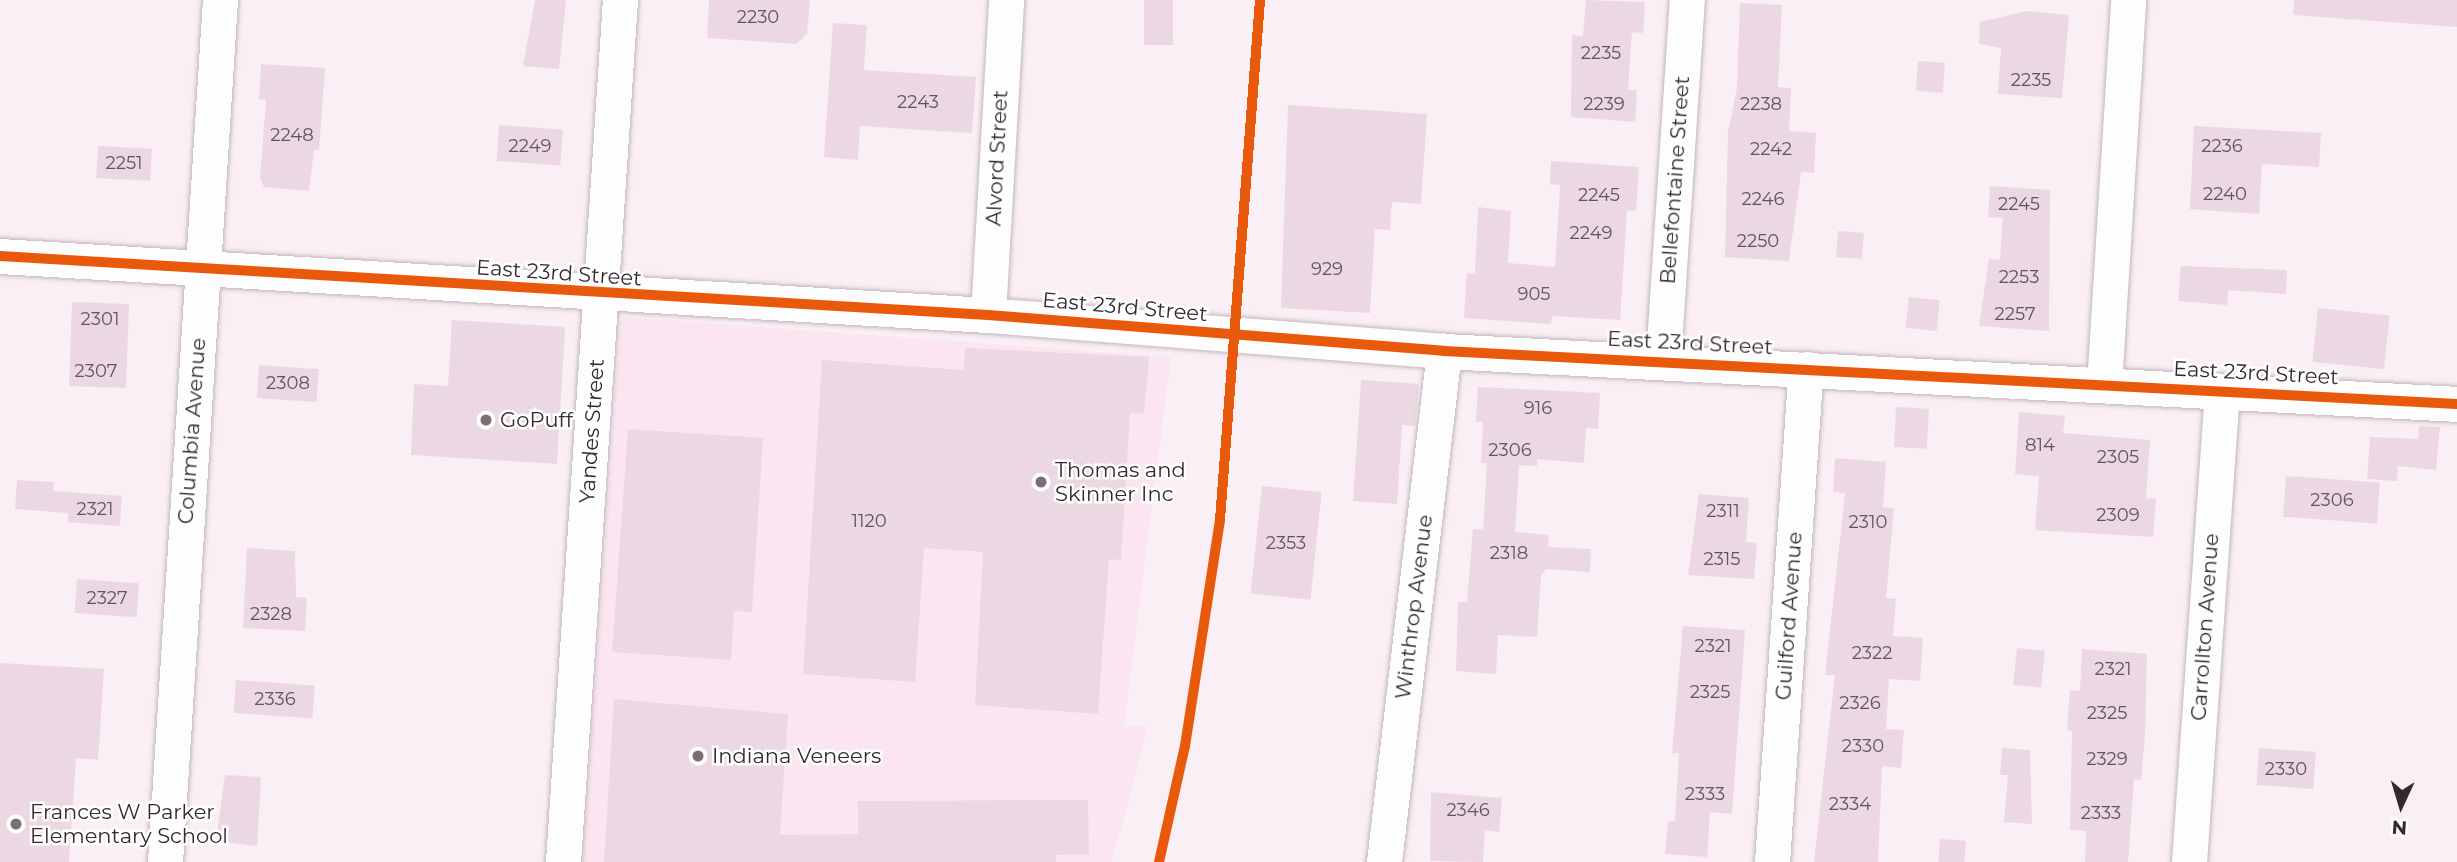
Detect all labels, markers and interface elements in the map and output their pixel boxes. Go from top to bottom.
house number: 2230 [737,6,779,28]
house number: 2235 [1581,42,1621,64]
house number: 2235 [2011,69,2051,91]
street label: Bellefontaine Street [1655,75,1695,285]
street label: Alvord Street [981,89,1013,227]
house number: 2243 [897,91,939,113]
house number: 2239 [1583,93,1625,115]
house number: 2238 [1740,93,1782,115]
house number: 2248 [270,124,314,146]
house number: 2249 [509,135,551,157]
house number: 2236 [2201,135,2243,157]
house number: 2242 [1750,138,1792,160]
house number: 2251 [105,152,143,174]
house number: 2240 [2203,183,2247,205]
house number: 2245 [1578,184,1620,206]
house number: 2246 [1742,188,1784,210]
house number: 2245 [1998,193,2040,215]
house number: 2249 [1570,222,1612,244]
house number: 2250 [1737,230,1779,252]
street label: East 23rd Street [475,255,643,291]
house number: 929 [1311,258,1343,280]
house number: 2253 [1999,266,2039,288]
house number: 905 [1517,283,1551,305]
street label: East 23rd Street [1041,287,1209,327]
house number: 2257 [1995,303,2035,325]
house number: 2301 [81,308,119,330]
street label: East 23rd Street [1607,326,1773,360]
street label: Columbia Avenue [173,337,211,525]
street label: East 23rd Street [2173,356,2339,390]
street label: Yandes Street [574,358,610,504]
house number: 2307 [75,360,117,382]
house number: 2308 [266,372,310,394]
house number: 916 [1524,397,1552,419]
place label: GoPuff [500,407,573,433]
marker: GoPuff [478,412,494,428]
house number: 814 [2025,434,2055,456]
house number: 2306 [1488,439,1532,461]
house number: 2305 [2097,446,2139,468]
place label: Thomas and Skinner Inc [1055,457,1186,507]
marker: Thomas and Skinner Inc [1033,474,1049,490]
house number: 2306 [2310,489,2354,511]
house number: 2321 [76,498,114,520]
house number: 2311 [1706,500,1740,522]
house number: 2309 [2096,504,2140,526]
house number: 1120 [851,510,887,532]
house number: 2310 [1849,511,1887,533]
street label: Winthrop Avenue [1390,513,1438,701]
street label: Guilford Avenue [1771,531,1807,701]
house number: 2353 [1266,532,1306,554]
street label: Carrollton Avenue [2186,532,2224,722]
house number: 2318 [1490,542,1528,564]
house number: 2315 [1703,548,1741,570]
house number: 2327 [86,587,128,609]
house number: 2328 [250,603,292,625]
house number: 2321 [1694,635,1732,657]
house number: 2322 [1852,642,1892,664]
house number: 2321 [2094,658,2132,680]
house number: 2325 [1690,681,1730,703]
house number: 2336 [254,688,296,710]
house number: 2326 [1839,692,1881,714]
house number: 2325 [2087,702,2127,724]
house number: 2330 [1842,735,1884,757]
place label: Indiana Veneers [712,743,881,769]
marker: Indiana Veneers [690,748,706,764]
house number: 2329 [2086,748,2128,770]
house number: 2330 [2265,758,2307,780]
north arrow [2366,771,2436,841]
house number: 2333 [1685,783,1725,805]
house number: 2334 [1829,793,1871,815]
place label: Frances W Parker Elementary School [30,799,228,849]
house number: 2346 [1446,799,1490,821]
house number: 2333 [2081,802,2121,824]
text: N [2391,815,2408,839]
marker: Frances W Parker Elementary School [8,816,24,832]

